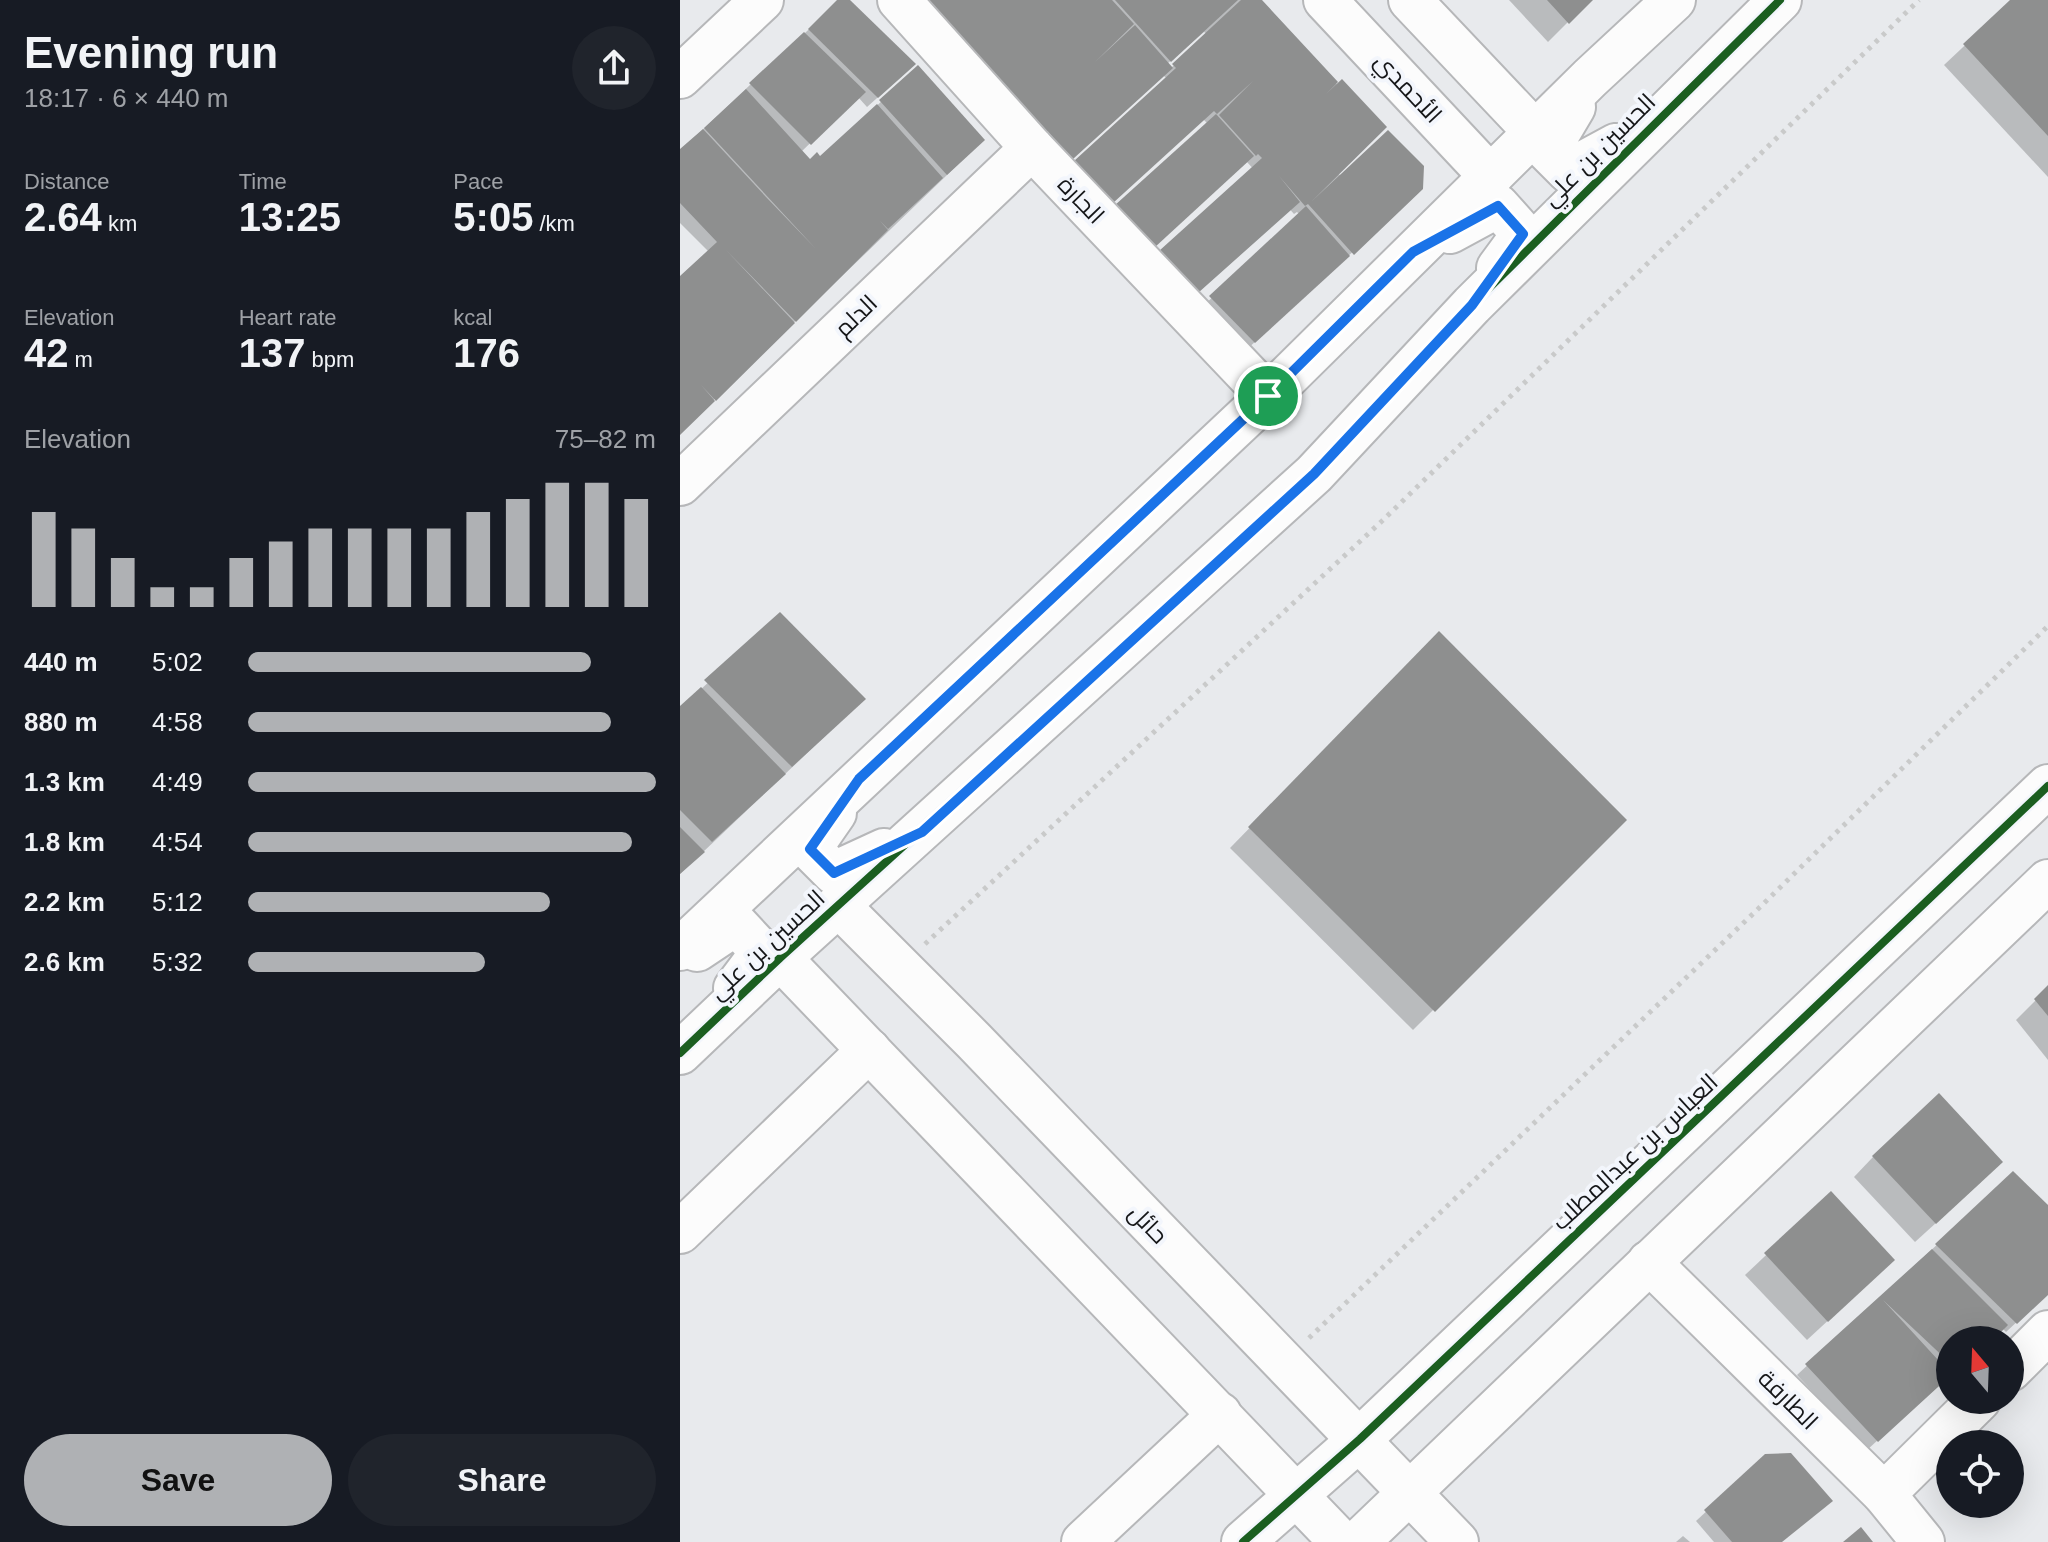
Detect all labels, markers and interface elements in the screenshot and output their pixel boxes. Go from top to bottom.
button: share [572,26,656,110]
text: Evening run [24,28,278,77]
street label: الأحمدي [1366,47,1447,132]
text: 18:17 · 6 × 440 m [24,83,229,113]
street label: الحسين بن علي [1537,88,1665,216]
text: Distance [24,169,110,194]
text: Time [239,169,287,194]
text: Pace [453,169,503,194]
street label: الجارة [1053,171,1110,229]
text: 2.64 [24,195,102,239]
text: 13:25 [239,195,341,239]
text: 5:05 [453,195,533,239]
text: km [102,211,137,236]
text: /km [533,211,575,236]
street label: الدلم [829,289,884,344]
text: Elevation [24,305,115,330]
text: Heart rate [239,305,336,330]
text: kcal [453,305,492,330]
text: 42 [24,331,69,375]
text: 137 [239,331,305,375]
text: 176 [453,331,520,375]
text: m [69,347,93,372]
text: bpm [305,347,354,372]
pin [1234,362,1302,430]
icon: arrive [1246,374,1290,418]
text: Elevation [24,424,131,454]
text: 75–82 m [555,424,656,454]
text: 440 m [24,647,98,677]
text: 5:02 [152,647,203,677]
text: 880 m [24,707,98,737]
text: 4:58 [152,707,203,737]
text: 1.3 km [24,767,105,797]
text: 4:49 [152,767,203,797]
text: 1.8 km [24,827,105,857]
text: 4:54 [152,827,203,857]
street label: الحسين بن علي [703,884,834,1009]
text: 2.2 km [24,887,105,917]
text: 5:12 [152,887,203,917]
text: 2.6 km [24,947,105,977]
text: 5:32 [152,947,203,977]
street label: العباس بن عبدالمطلب [1546,1068,1724,1236]
street label: حائل [1123,1199,1173,1249]
north arrow [1936,1326,2024,1414]
map controls [1936,1326,2024,1518]
street label: الطارفة [1753,1364,1824,1435]
button: locate [1936,1430,2024,1518]
button: Save [24,1434,332,1526]
button: Share [348,1434,656,1526]

